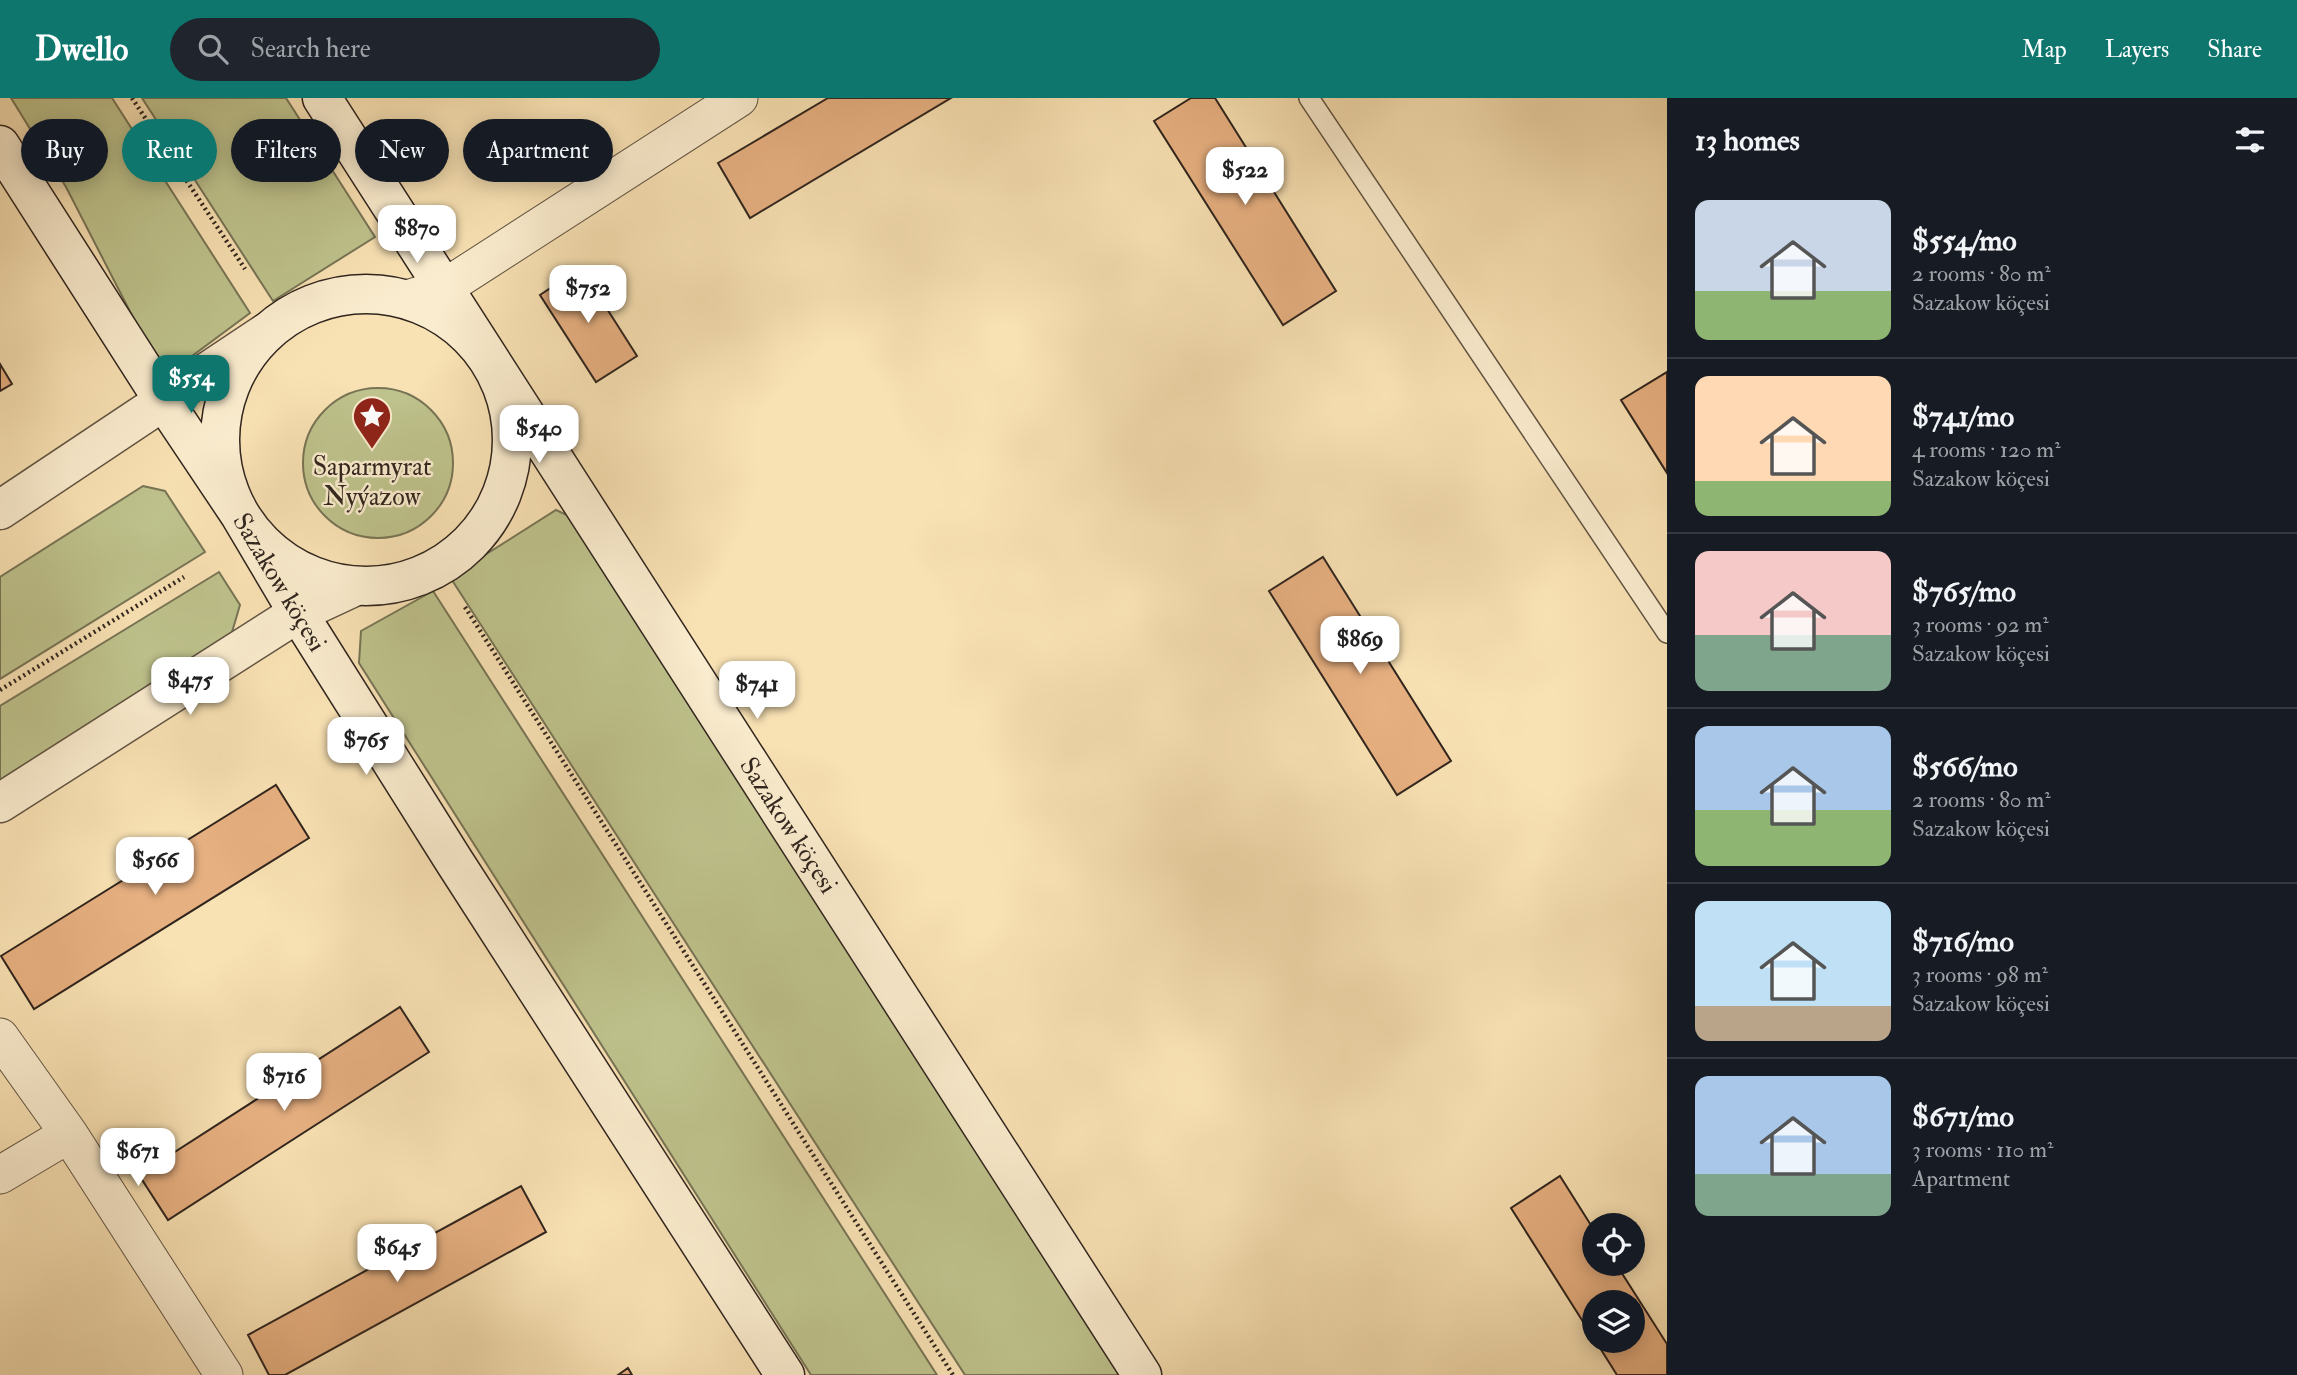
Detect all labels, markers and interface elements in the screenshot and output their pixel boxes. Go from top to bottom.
search box [170,18,660,81]
text: Dwello [35,29,128,70]
icon: search [194,30,232,68]
text: Search here [250,33,371,65]
text: Map [2022,34,2067,65]
text: Layers [2105,34,2169,65]
text: Share [2207,34,2262,65]
chip: Buy [21,119,108,182]
chip: Rent [122,119,217,182]
chip: Filters [231,119,341,182]
chip: New [355,119,449,182]
chip: Apartment [463,119,613,182]
icon: filters [2231,121,2269,159]
text: 13 homes [1695,122,1800,159]
pin: $522 [1204,148,1286,207]
text: $522 [1222,155,1268,184]
pin: $870 [376,206,458,265]
text: $870 [394,213,440,242]
text: $554/mo [1912,222,2017,259]
icon: home [1751,228,1835,312]
text: 2 rooms · 80 m² [1912,259,2051,288]
pin: $752 [547,266,629,325]
text: $752 [565,273,611,302]
text: Sazakow köçesi [1912,288,2050,317]
pin: $554 [150,356,232,415]
text: $554 [168,363,214,392]
place icon: Saparmyrat Nyýazow [351,395,393,450]
text: $741/mo [1912,398,2014,435]
icon: home [1751,404,1835,488]
pin: $540 [498,406,580,465]
text: $540 [516,413,562,442]
text: 4 rooms · 120 m² [1912,435,2061,464]
place label: Saparmyrat Nyýazow [313,451,431,513]
text: Sazakow köçesi [1912,464,2050,493]
street label: Sazakow köçesi [225,507,333,658]
text: $765/mo [1912,573,2016,610]
icon: home [1751,579,1835,663]
text: 3 rooms · 92 m² [1912,610,2049,639]
pin: $869 [1319,616,1401,676]
text: $869 [1336,624,1384,653]
text: Sazakow köçesi [1912,639,2050,668]
pin: $475 [149,658,231,717]
pin: $741 [716,662,798,721]
text: $475 [167,665,213,694]
text: $741 [735,669,779,698]
pin: $765 [325,718,407,777]
text: $765 [343,725,389,754]
text: $566/mo [1912,748,2018,785]
street label: Sazakow köçesi [732,751,844,900]
icon: home [1751,754,1835,838]
text: 2 rooms · 80 m² [1912,785,2051,814]
text: Sazakow köçesi [1912,814,2050,843]
pin: $566 [114,838,196,897]
text: $566 [132,845,178,874]
text: $716/mo [1912,923,2014,960]
icon: home [1751,929,1835,1013]
text: 3 rooms · 98 m² [1912,960,2048,989]
text: Sazakow köçesi [1912,989,2050,1018]
pin: $716 [243,1054,325,1113]
text: $716 [262,1061,306,1090]
text: $671/mo [1912,1098,2014,1135]
icon: home [1751,1104,1835,1188]
pin: $671 [97,1128,179,1188]
text: 3 rooms · 110 m² [1912,1135,2053,1164]
text: $671 [116,1136,160,1165]
text: Apartment [1912,1164,2010,1193]
map controls [1582,1213,1645,1353]
button: locate [1582,1213,1645,1276]
pin: $645 [356,1224,438,1284]
text: $645 [373,1232,421,1261]
button: layers [1582,1290,1645,1353]

